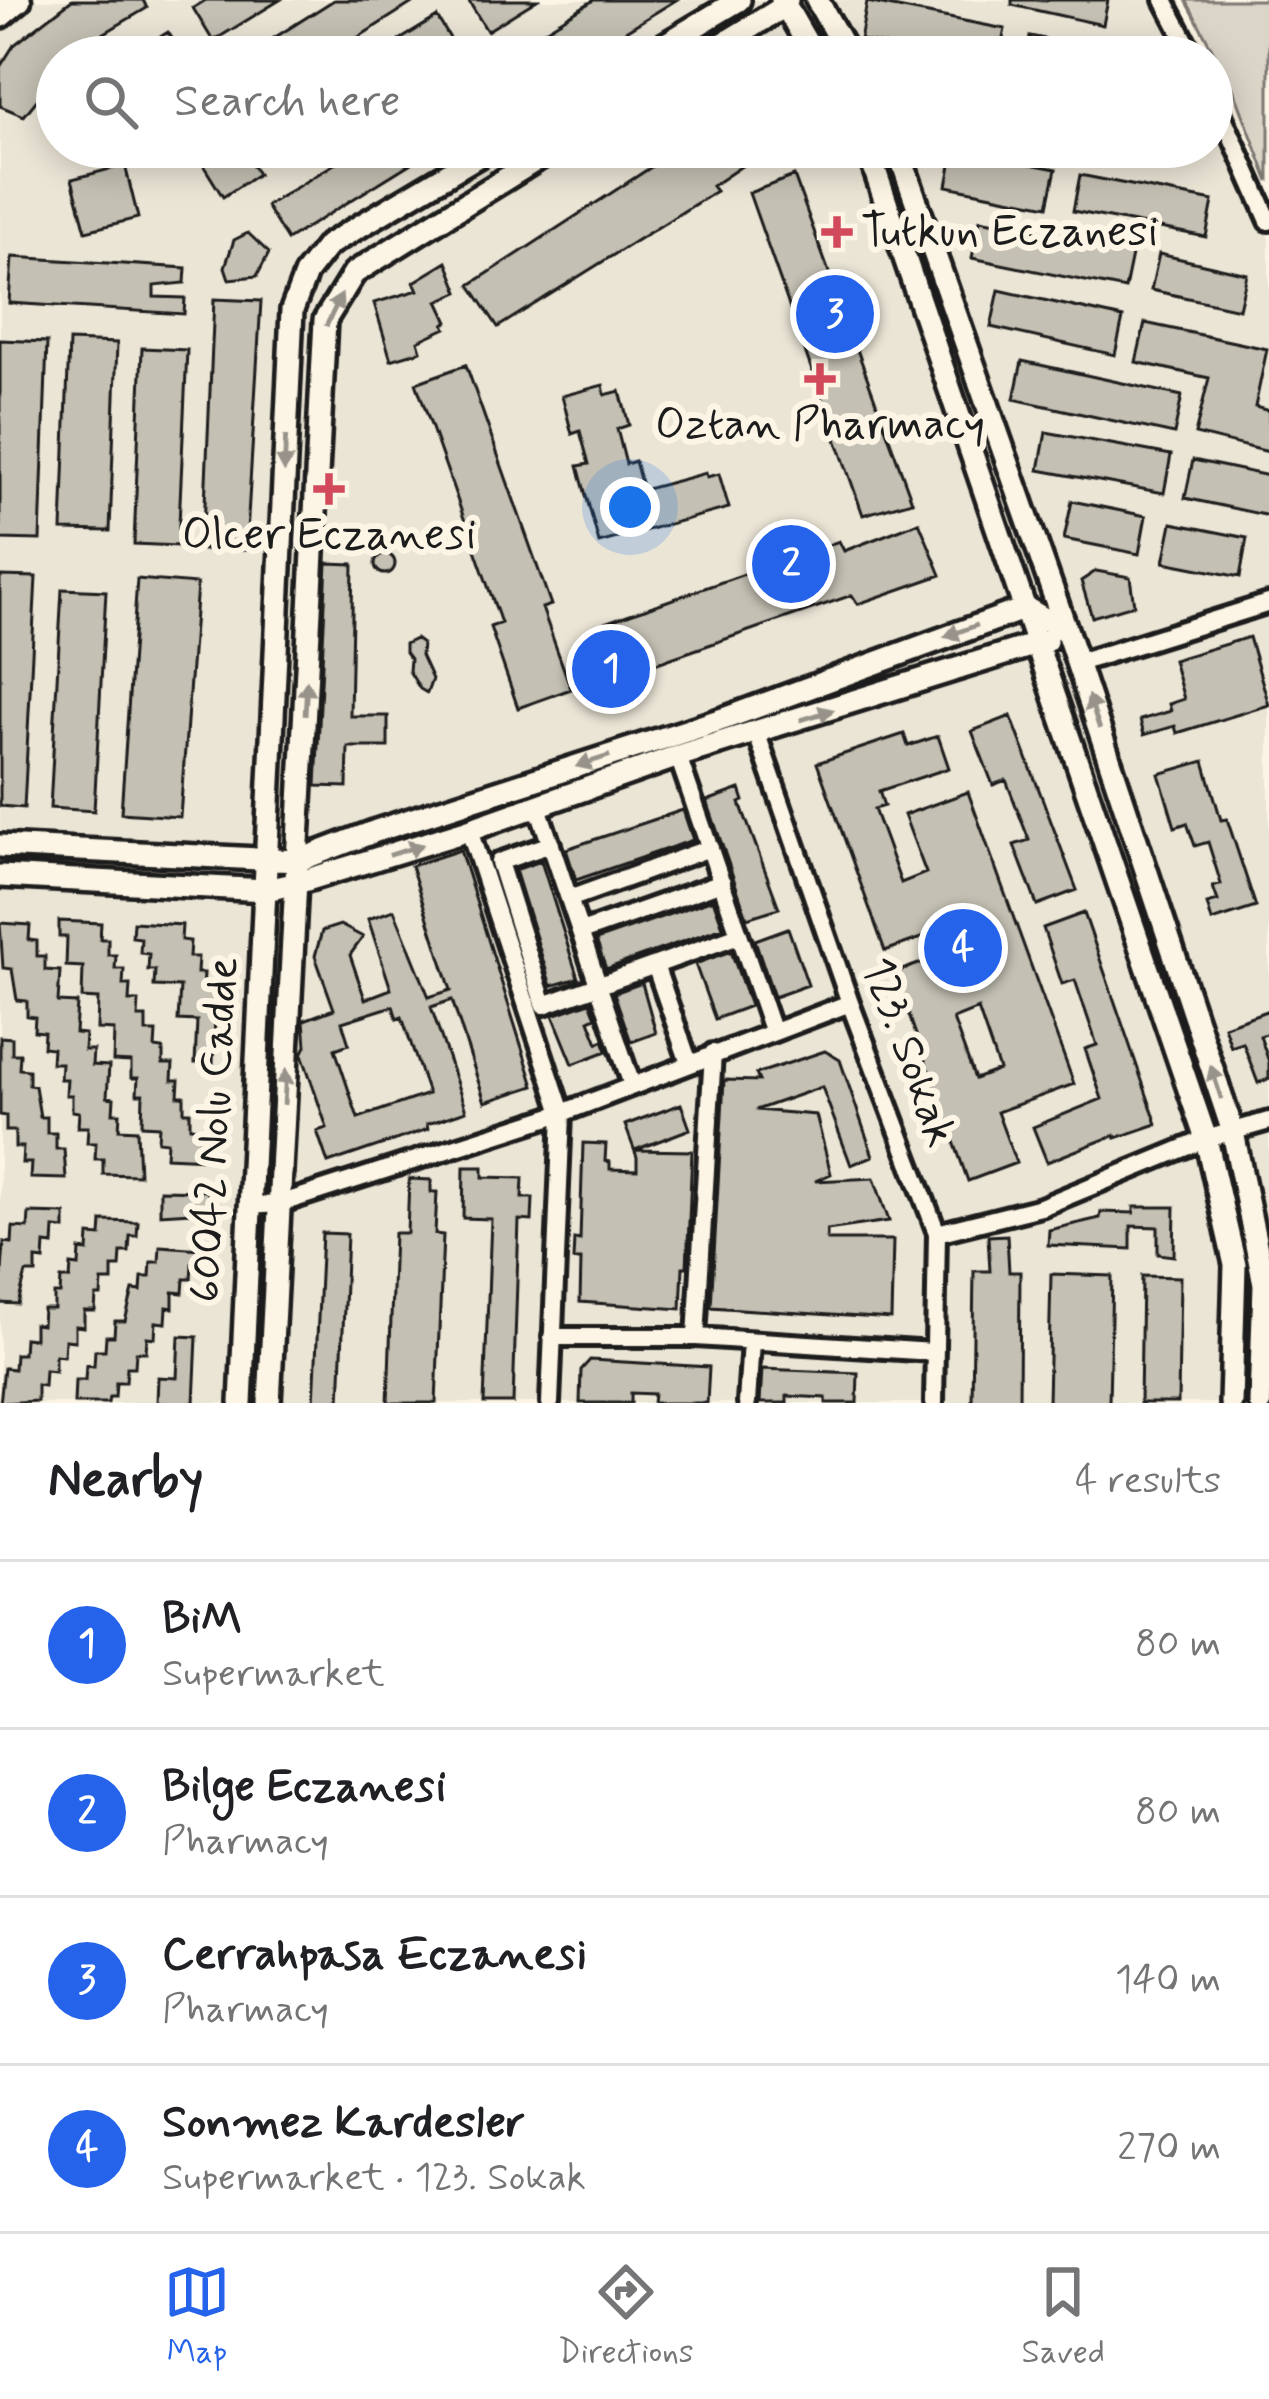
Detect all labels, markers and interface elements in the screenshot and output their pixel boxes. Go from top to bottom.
search box [36,36,1233,168]
icon: search [78,69,144,135]
text: Search here [174,73,401,132]
place label: Tutkun Eczanesi [861,203,1158,262]
marker: Tutkun Eczanesi [824,219,850,245]
pin: 3 [796,269,874,359]
one-way arrow [324,293,344,328]
marker: Oztan Pharmacy [807,366,833,392]
place label: Oztan Pharmacy [655,396,985,455]
one-way arrow [276,436,295,474]
marker: Olcer Eczanesi [316,476,342,502]
your location [600,477,660,537]
place label: Olcer Eczanesi [182,506,476,565]
pin: 2 [752,519,830,609]
one-way arrow [943,623,979,641]
pin: 1 [572,624,650,714]
one-way arrow [297,678,316,716]
one-way arrow [1084,694,1102,730]
one-way arrow [799,705,836,723]
one-way arrow [574,753,611,772]
one-way arrow [388,840,424,858]
pin: 4 [924,903,1002,993]
street label: 123. Sokak [846,949,970,1155]
street label: 60042 Nolu Cadde [176,956,254,1304]
one-way arrow [1206,1063,1225,1100]
one-way arrow [276,1067,295,1105]
text: Nearby [48,1448,203,1514]
text: 4 results [1075,1456,1221,1507]
text: BiM [162,1590,243,1649]
text: 1 [78,1619,96,1670]
text: 80 m [1135,1619,1221,1670]
text: Supermarket [162,1649,385,1700]
text: Bilge Eczanesi [162,1758,446,1817]
text: 2 [77,1787,97,1838]
text: 80 m [1135,1787,1221,1838]
text: Pharmacy [162,1817,329,1868]
text: Cerrahpasa Eczanesi [162,1926,587,1985]
text: 3 [78,1955,96,2006]
text: 140 m [1115,1955,1221,2006]
text: Pharmacy [162,1985,329,2036]
text: Sonmez Kardesler [162,2094,525,2153]
text: 4 [76,2123,98,2174]
text: 270 m [1117,2123,1221,2174]
text: Supermarket · 123. Sokak [162,2153,586,2204]
tab: Map [164,2259,230,2375]
tab: Directions [558,2259,694,2375]
tab: Saved [1022,2259,1105,2375]

